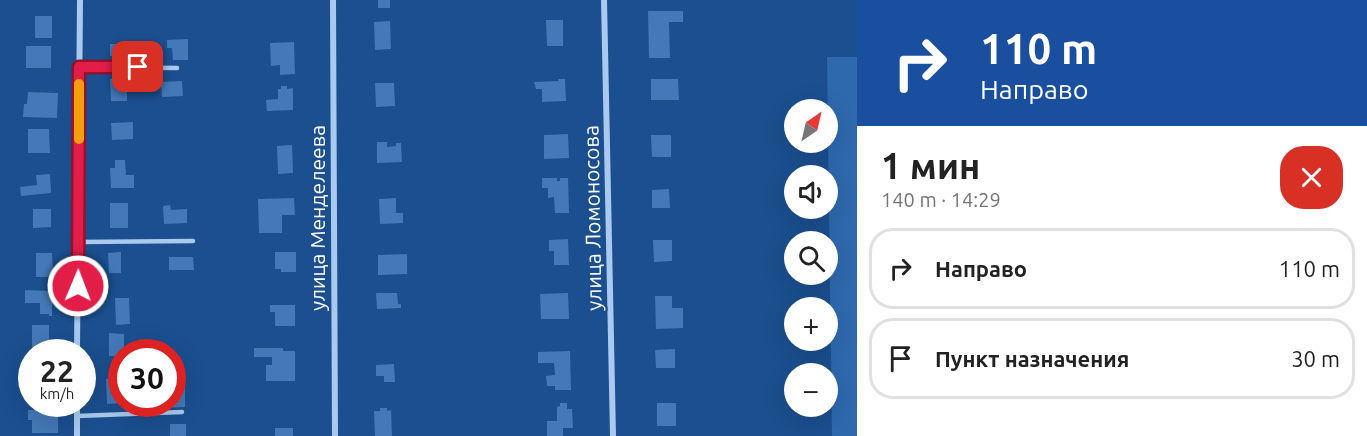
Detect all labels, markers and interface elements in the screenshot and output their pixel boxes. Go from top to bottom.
icon: right [881,24,959,102]
text: 110 m [980,25,1097,72]
pin [112,41,163,92]
icon: arrive [121,50,154,83]
text: Направо [980,74,1089,104]
north arrow [784,99,838,153]
map controls [784,99,838,417]
street label: улица Менделеева [305,125,329,311]
street label: улица Ломоносова [578,125,606,311]
text: 1 мин [881,145,980,186]
button: close [1280,146,1343,209]
button: sound [784,165,838,219]
text: 140 m · 14:29 [881,188,1001,211]
button: search [784,231,838,285]
icon: right [884,252,917,285]
position arrow [46,254,110,318]
text: Направо [935,256,1027,281]
text: 110 m [1279,256,1340,281]
button: + [784,297,838,351]
speed limit sign: 30 [108,339,186,417]
icon: arrive [884,342,917,375]
text: Пункт назначения [935,346,1129,371]
text: 30 m [1291,346,1340,371]
text: 22 [40,354,74,388]
button: − [784,363,838,417]
text: km/h [40,385,74,402]

